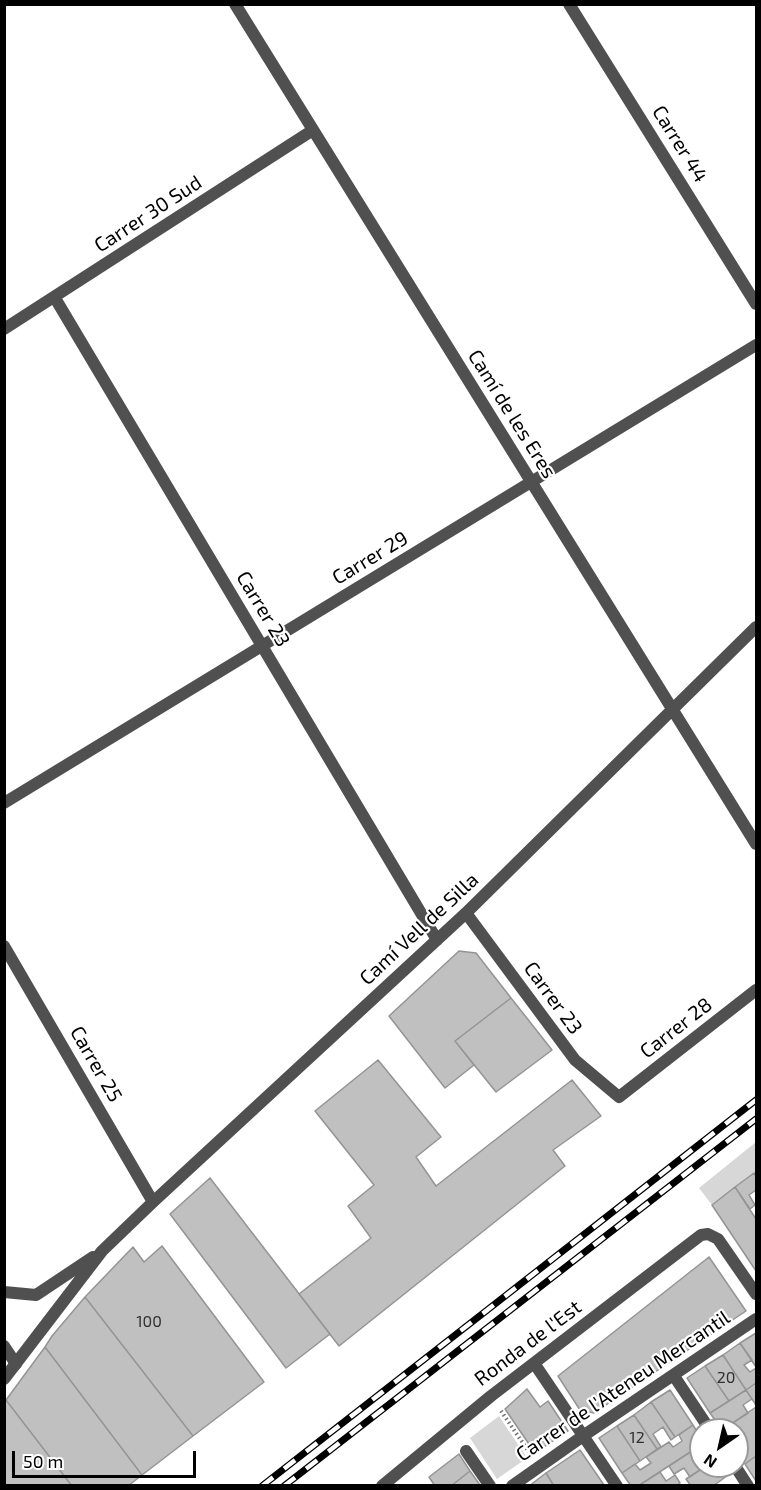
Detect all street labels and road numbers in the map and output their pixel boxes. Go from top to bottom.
street label: Carrer 44 [647,101,713,187]
street label: Carrer 30 Sud [90,170,206,258]
street label: Camí de les Eres [463,345,561,483]
street label: Carrer 29 [328,526,412,590]
street label: Carrer 23 [231,567,295,651]
street label: Camí Vell de Silla [355,868,483,990]
street label: Carrer 23 [519,957,587,1039]
street label: Carrer 28 [635,992,717,1064]
street label: Carrer 25 [65,1022,127,1106]
street label: Ronda de l'Est [470,1295,586,1391]
street label: Carrer de l'Ateneu Mercantil [512,1305,734,1467]

